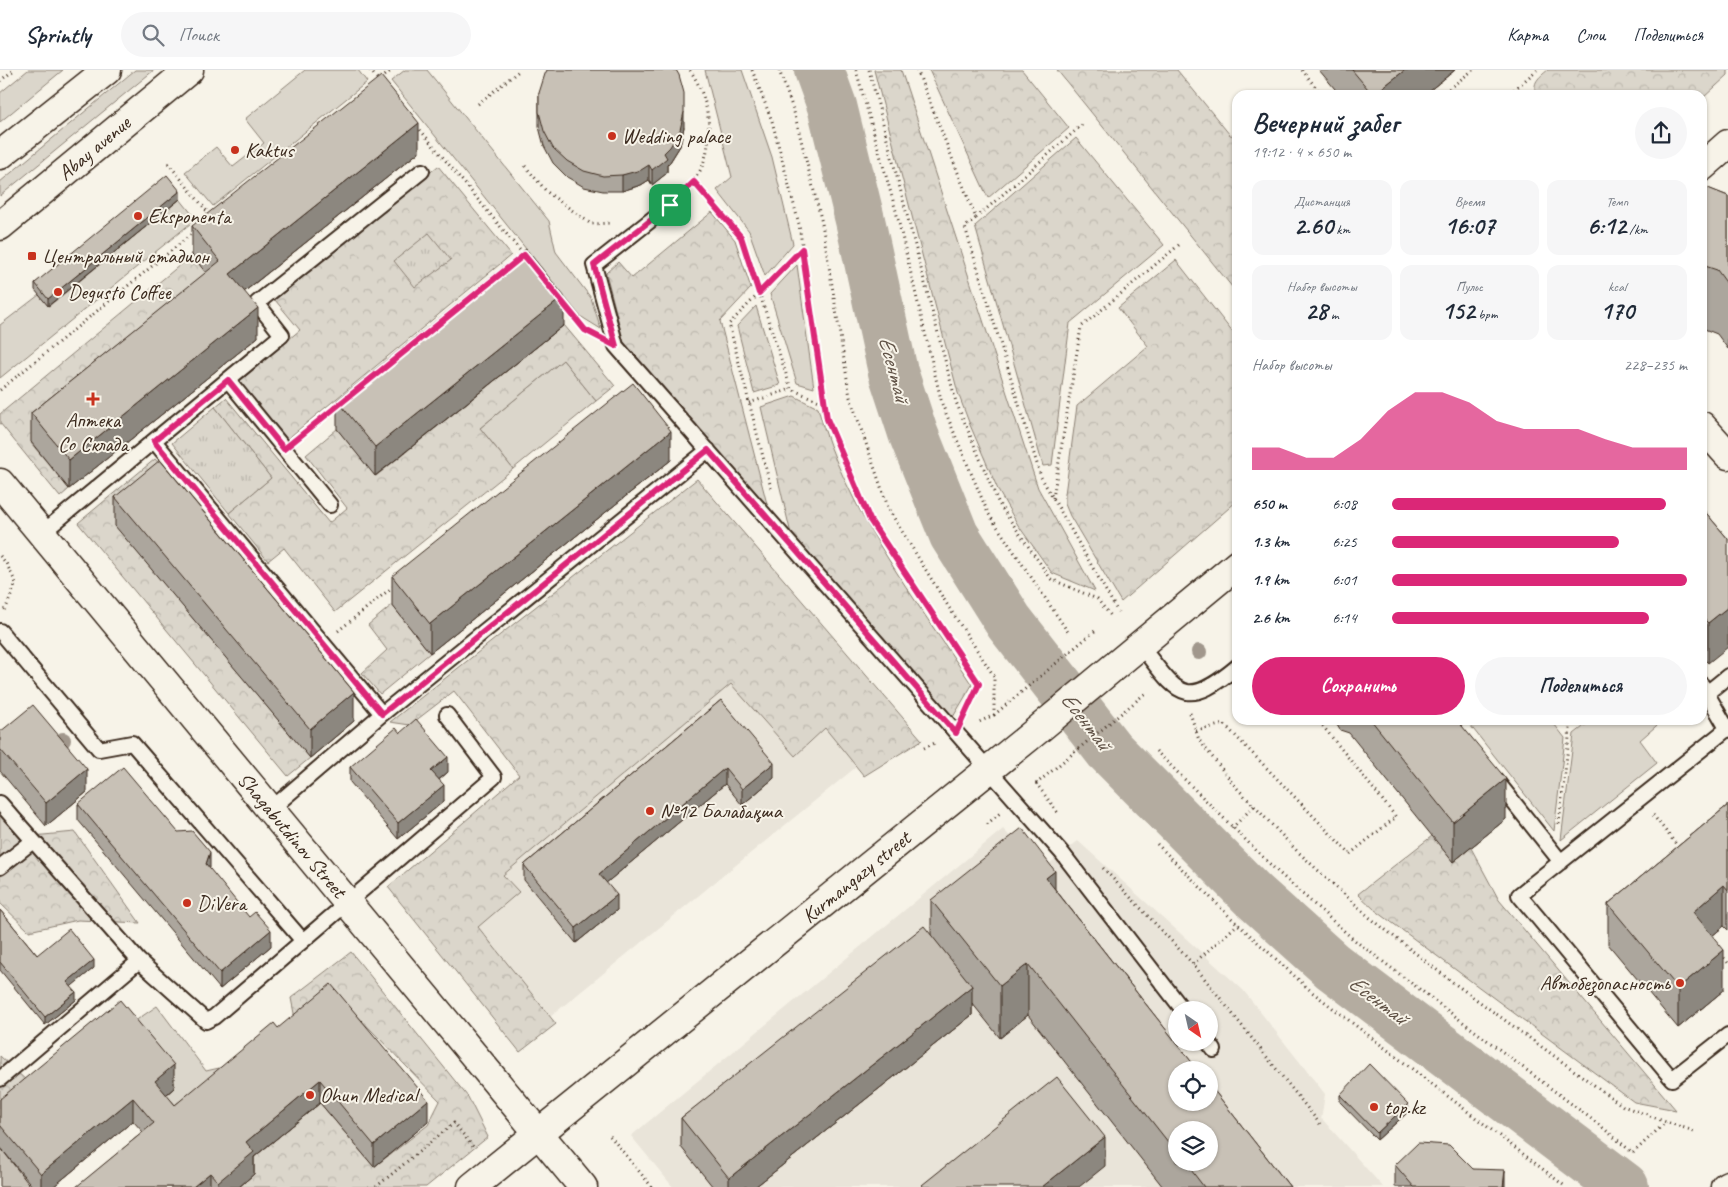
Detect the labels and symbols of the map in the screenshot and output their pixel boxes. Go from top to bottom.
street label: Abay avenue [52,109,137,186]
place label: Wedding palace [622,123,731,149]
marker: Wedding palace [606,130,618,142]
place label: Kaktus [245,137,295,163]
marker: Kaktus [229,144,241,156]
pin [649,184,691,226]
place label: Eksponenta [148,203,233,229]
marker: Eksponenta [132,210,144,222]
place label: Центральный стадион [42,243,210,269]
marker: Центральный стадион [26,250,38,262]
place label: Degusto Coffee [68,279,172,305]
marker: Degusto Coffee [52,286,64,298]
water label: Есентай [872,333,917,409]
marker: Аптека Со Склада [87,393,99,405]
place label: Аптека Со Склада [58,407,130,457]
water label: Есентай [1055,686,1120,759]
street label: Shagabutdinov Street [232,767,353,905]
place label: №12 Балабақша [660,798,784,824]
marker: №12 Балабақша [644,805,656,817]
street label: Kurmangazy street [796,824,917,929]
place label: DiVera [197,890,248,916]
marker: DiVera [181,897,193,909]
water label: Есентай [1343,969,1417,1034]
place label: Автобезопасность [1540,970,1671,997]
marker: Автобезопасность [1674,977,1686,989]
north arrow [1168,1001,1218,1051]
place label: Ohun Medical [320,1082,420,1108]
marker: Ohun Medical [304,1089,316,1101]
place label: top.kz [1384,1094,1427,1120]
marker: top.kz [1368,1101,1380,1113]

